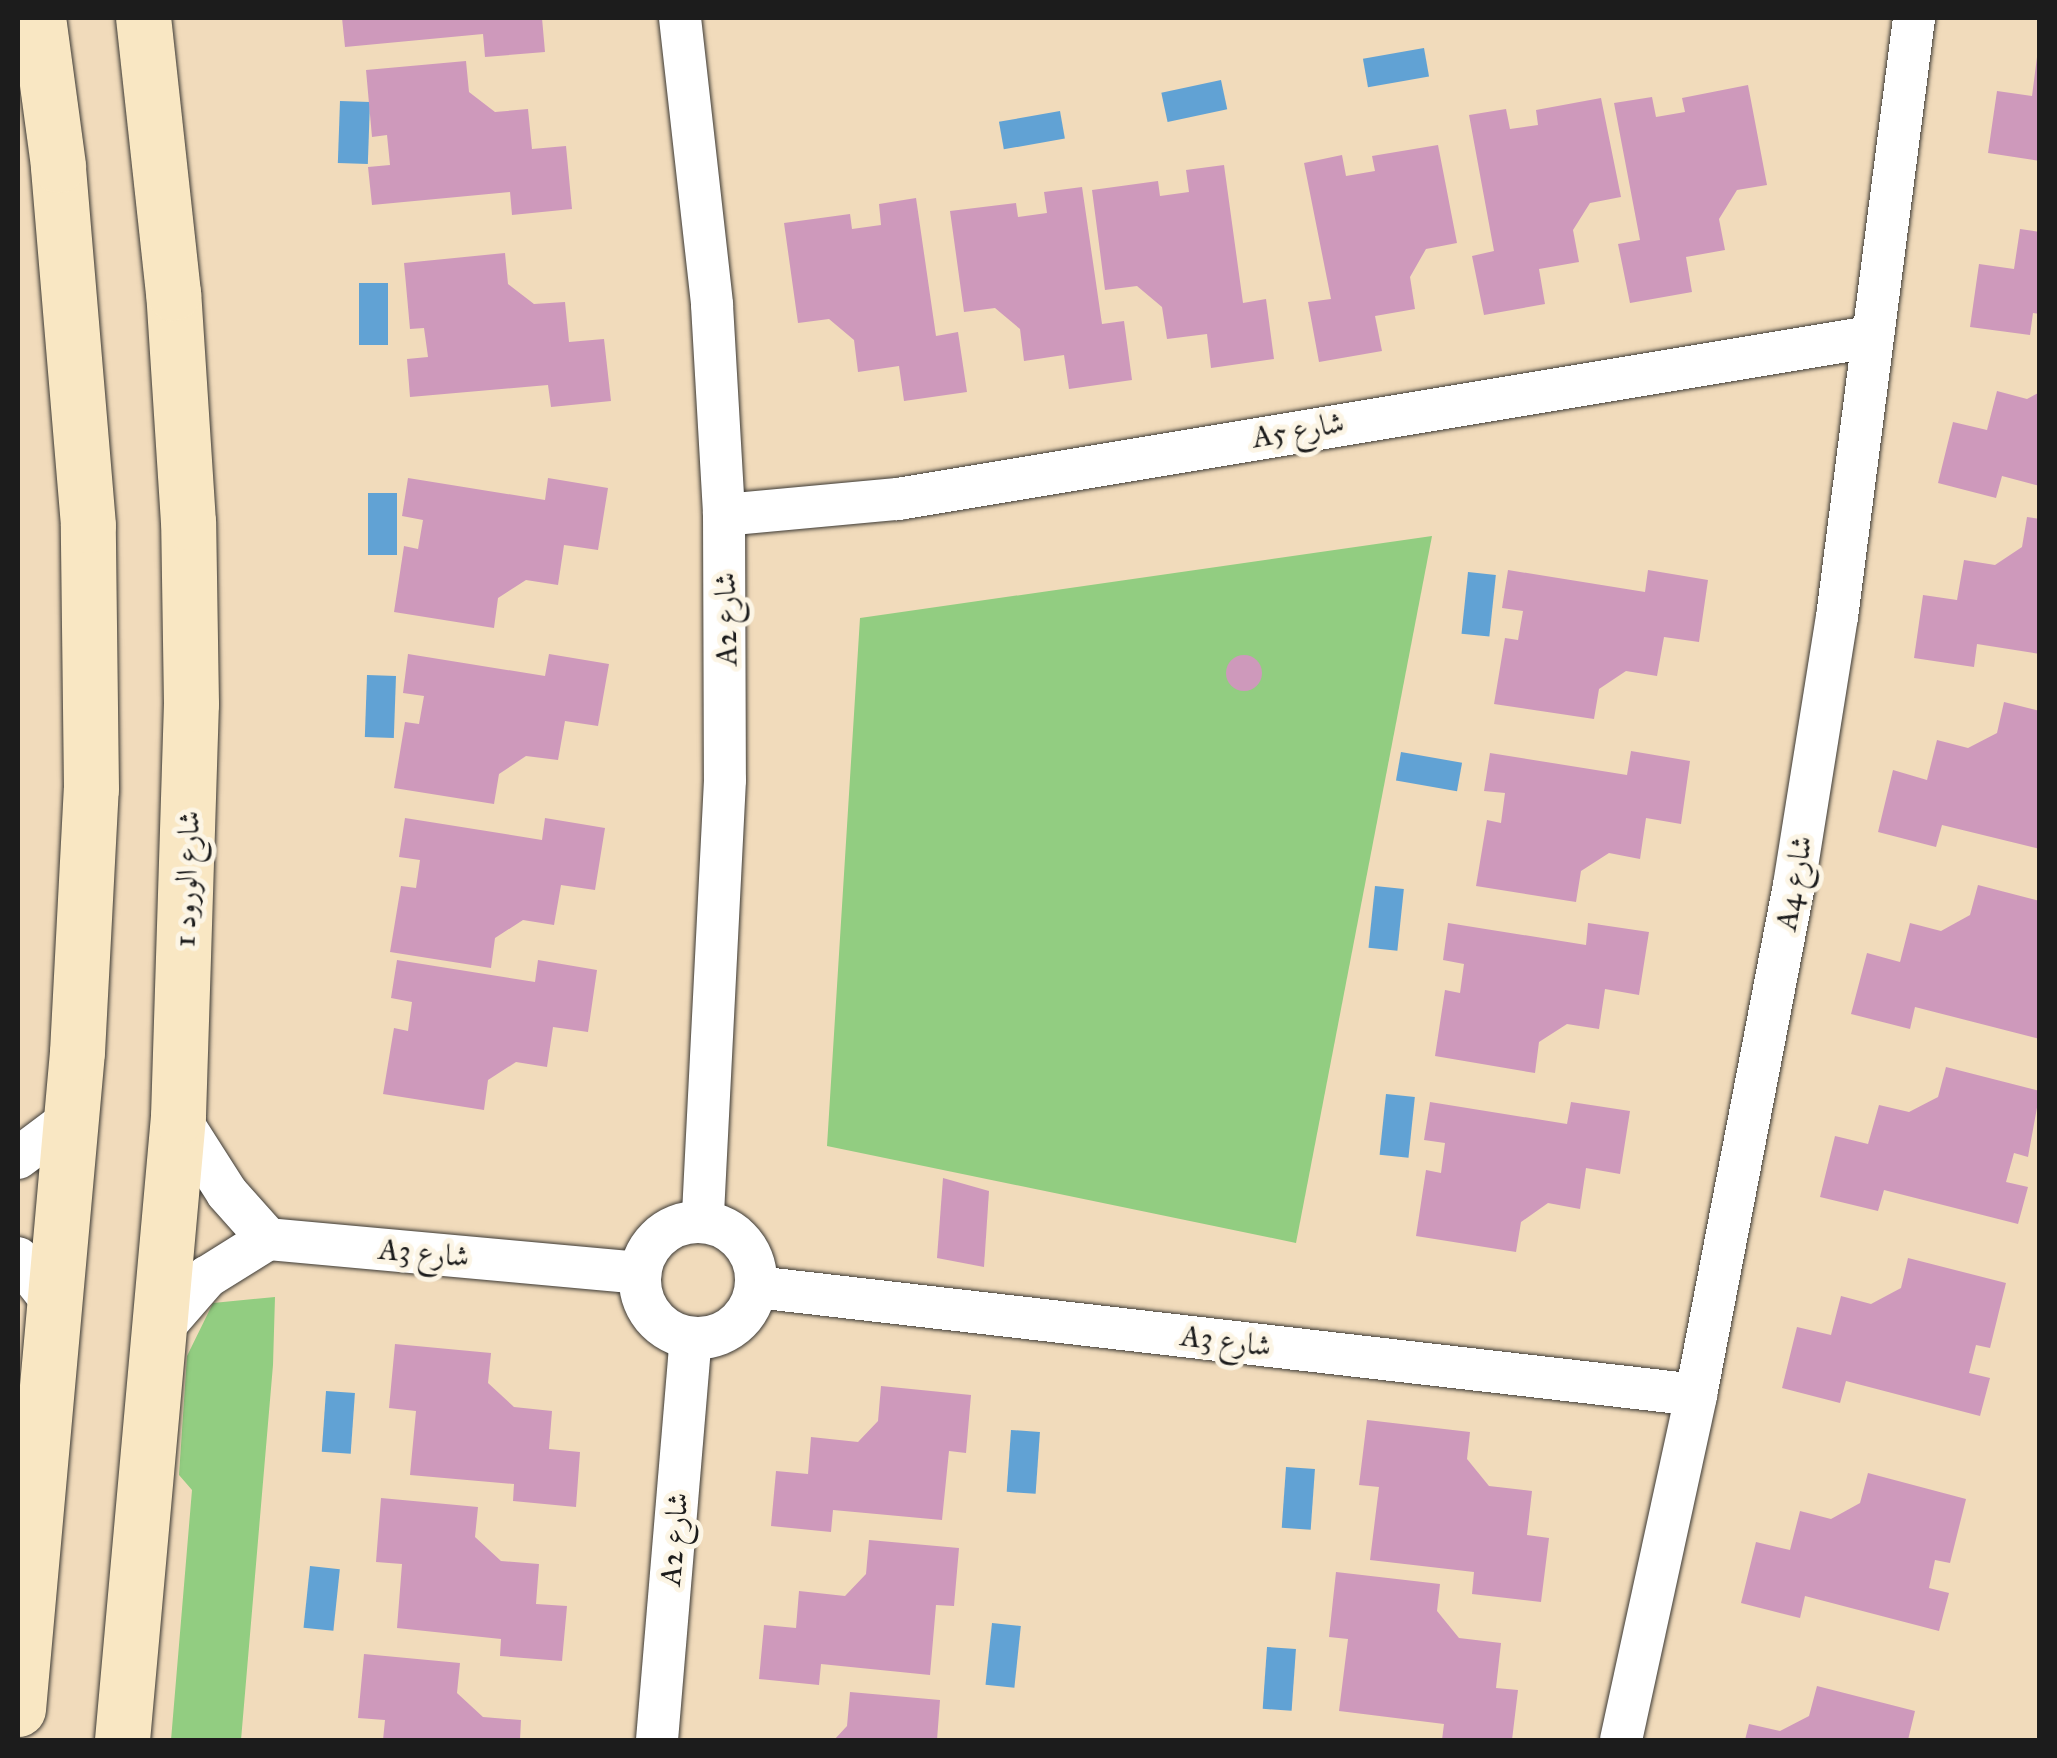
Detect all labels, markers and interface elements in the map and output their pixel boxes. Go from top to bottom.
street label: A5 شارع [1249,404,1347,456]
street label: A2 شارع [707,572,745,666]
street label: شارع الورود 1 [167,810,207,948]
street label: A4 شارع [1768,833,1820,933]
street label: A3 شارع [377,1231,471,1275]
street label: A3 شارع [1179,1318,1273,1364]
street label: A2 شارع [652,1491,696,1587]

